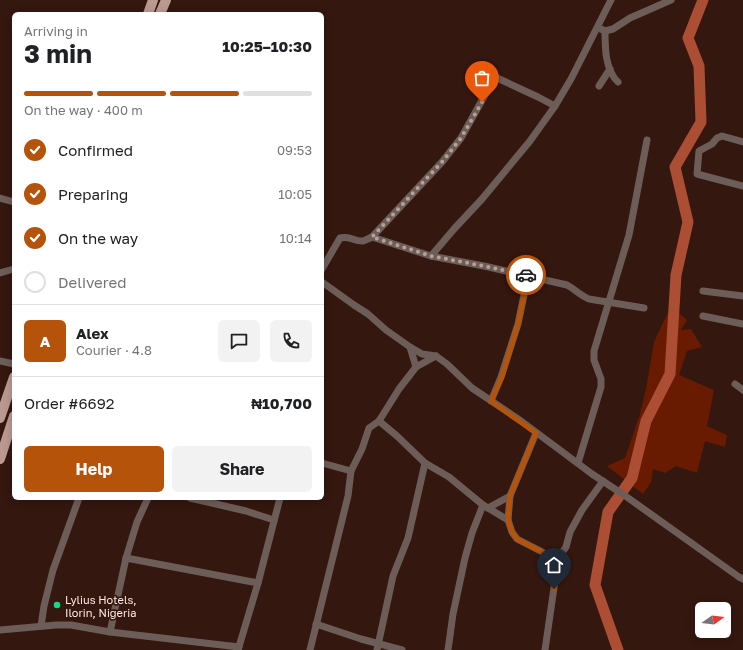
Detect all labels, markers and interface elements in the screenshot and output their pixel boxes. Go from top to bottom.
text: Arriving in [24,23,88,39]
text: 10:25–10:30 [222,37,312,55]
text: 3 min [24,38,92,69]
pin [465,61,499,102]
icon: bag [471,67,493,89]
text: On the way · 400 m [24,102,143,118]
icon: check [24,139,46,161]
text: Confirmed [58,141,133,159]
text: 09:53 [277,142,312,158]
icon: check [24,183,46,205]
text: Preparing [58,185,128,203]
text: 10:05 [278,186,312,202]
icon: check [24,227,46,249]
text: On the way [58,229,138,247]
text: 10:14 [279,230,312,246]
courier [506,255,546,295]
icon: car [515,264,537,286]
text: Delivered [58,273,126,291]
button: chat [218,320,260,362]
button: phone [270,320,312,362]
text: Alex [76,324,109,342]
text: A [40,332,50,350]
text: Courier · 4.8 [76,342,152,358]
text: Order #6692 [24,394,114,412]
text: ₦10,700 [251,394,312,412]
button: Help [24,446,164,492]
button: Share [172,446,312,492]
pin [537,548,571,589]
icon: home [543,554,565,576]
place label: Lylius Hotels, Ilorin, Nigeria [65,593,137,619]
marker: Lylius Hotels, Ilorin, Nigeria [52,600,62,610]
north arrow [695,602,731,638]
map controls [695,602,731,638]

